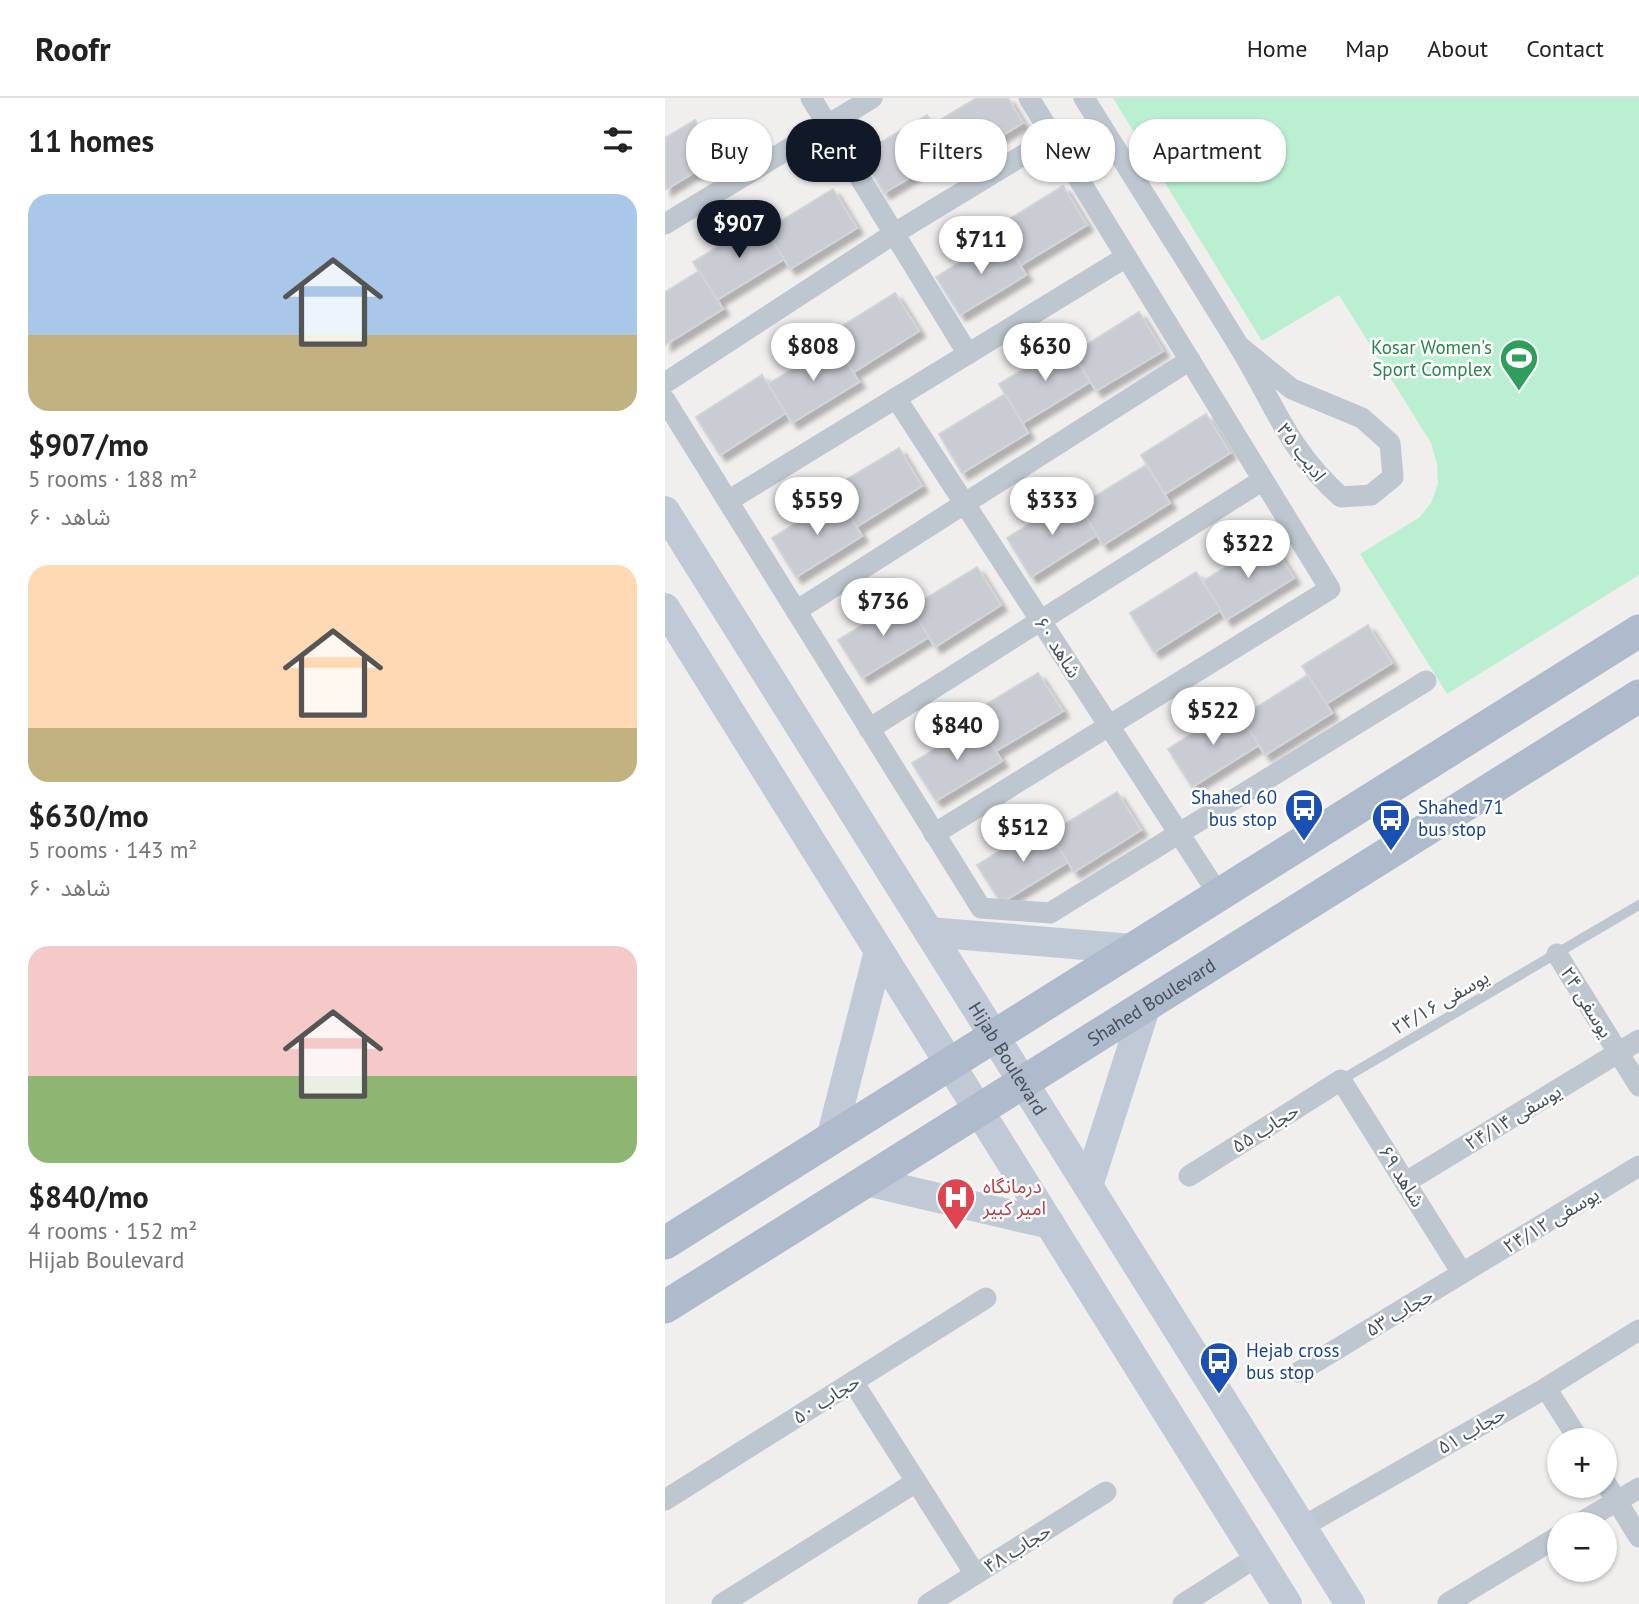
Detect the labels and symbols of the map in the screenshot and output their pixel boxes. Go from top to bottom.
pin: $907 [698,200,780,260]
pin: $711 [940,216,1022,276]
pin: $808 [772,324,854,383]
pin: $630 [1004,324,1086,383]
place label: Kosar Women's Sport Complex [1371,335,1492,381]
sports icon: Kosar Women's Sport Complex [1498,337,1540,392]
street label: ادیب ۳۵ [1272,418,1332,486]
pin: $559 [776,478,858,537]
pin: $333 [1011,478,1093,537]
pin: $322 [1207,520,1289,580]
pin: $736 [842,578,924,638]
street label: شاهد ۶۰ [1029,612,1087,682]
pin: $522 [1172,688,1254,747]
pin: $840 [916,702,998,762]
place label: Shahed 60 bus stop [1191,785,1277,831]
bus stop icon: Shahed 60 bus stop [1283,787,1325,842]
place label: Shahed 71 bus stop [1418,795,1504,841]
bus stop icon: Shahed 71 bus stop [1370,797,1412,852]
pin: $512 [982,804,1064,864]
street label: Shahed Boulevard [1083,953,1220,1051]
street label: یوسفی ۲۴ [1556,962,1618,1042]
street label: یوسفی ۲۴/۱۶ [1387,965,1493,1039]
street label: Hijab Boulevard [964,997,1053,1120]
street label: یوسفی ۲۴/۱۴ [1460,1079,1566,1155]
street label: حجاب ۵۵ [1227,1098,1303,1158]
street label: شاهد ۶۹ [1374,1141,1430,1211]
place label: درمانگاه امیر کبیر [982,1174,1046,1220]
hospital icon: درمانگاه امیر کبیر [935,1176,977,1231]
street label: یوسفی ۲۴/۱۲ [1498,1182,1604,1258]
street label: حجاب ۵۳ [1361,1283,1437,1341]
place label: Hejab cross bus stop [1246,1338,1339,1384]
bus stop icon: Hejab cross bus stop [1198,1340,1240,1395]
street label: حجاب ۵۰ [788,1369,864,1429]
street label: حجاب ۵۱ [1433,1401,1509,1459]
street label: حجاب ۴۸ [979,1518,1055,1578]

